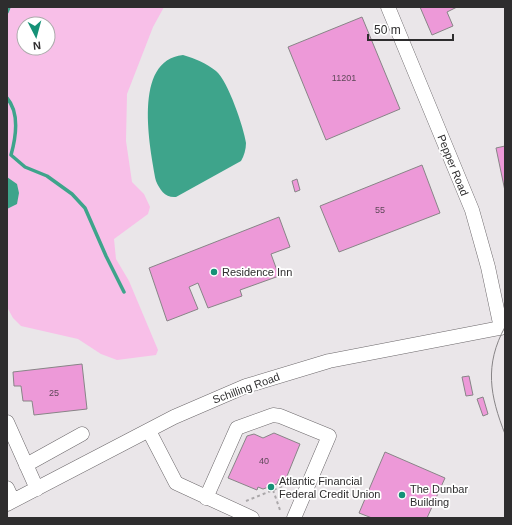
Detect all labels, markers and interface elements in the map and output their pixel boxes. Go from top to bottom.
north arrow [16,16,56,56]
scale bar [368,16,453,42]
text: 50 m [374,23,401,37]
text: N [32,40,42,52]
house number: 11201 [332,73,356,83]
street label: Pepper Road [435,133,471,197]
house number: 55 [375,205,385,215]
place label: Residence Inn [222,266,292,278]
marker: Residence Inn [209,267,219,277]
street label: Schilling Road [211,370,281,406]
house number: 25 [49,388,59,398]
house number: 40 [259,456,269,466]
place label: Atlantic Financial Federal Credit Union [279,475,381,500]
marker: Atlantic Financial Federal Credit Union [266,482,276,492]
place label: The Dunbar Building [410,483,468,508]
marker: The Dunbar Building [397,490,407,500]

